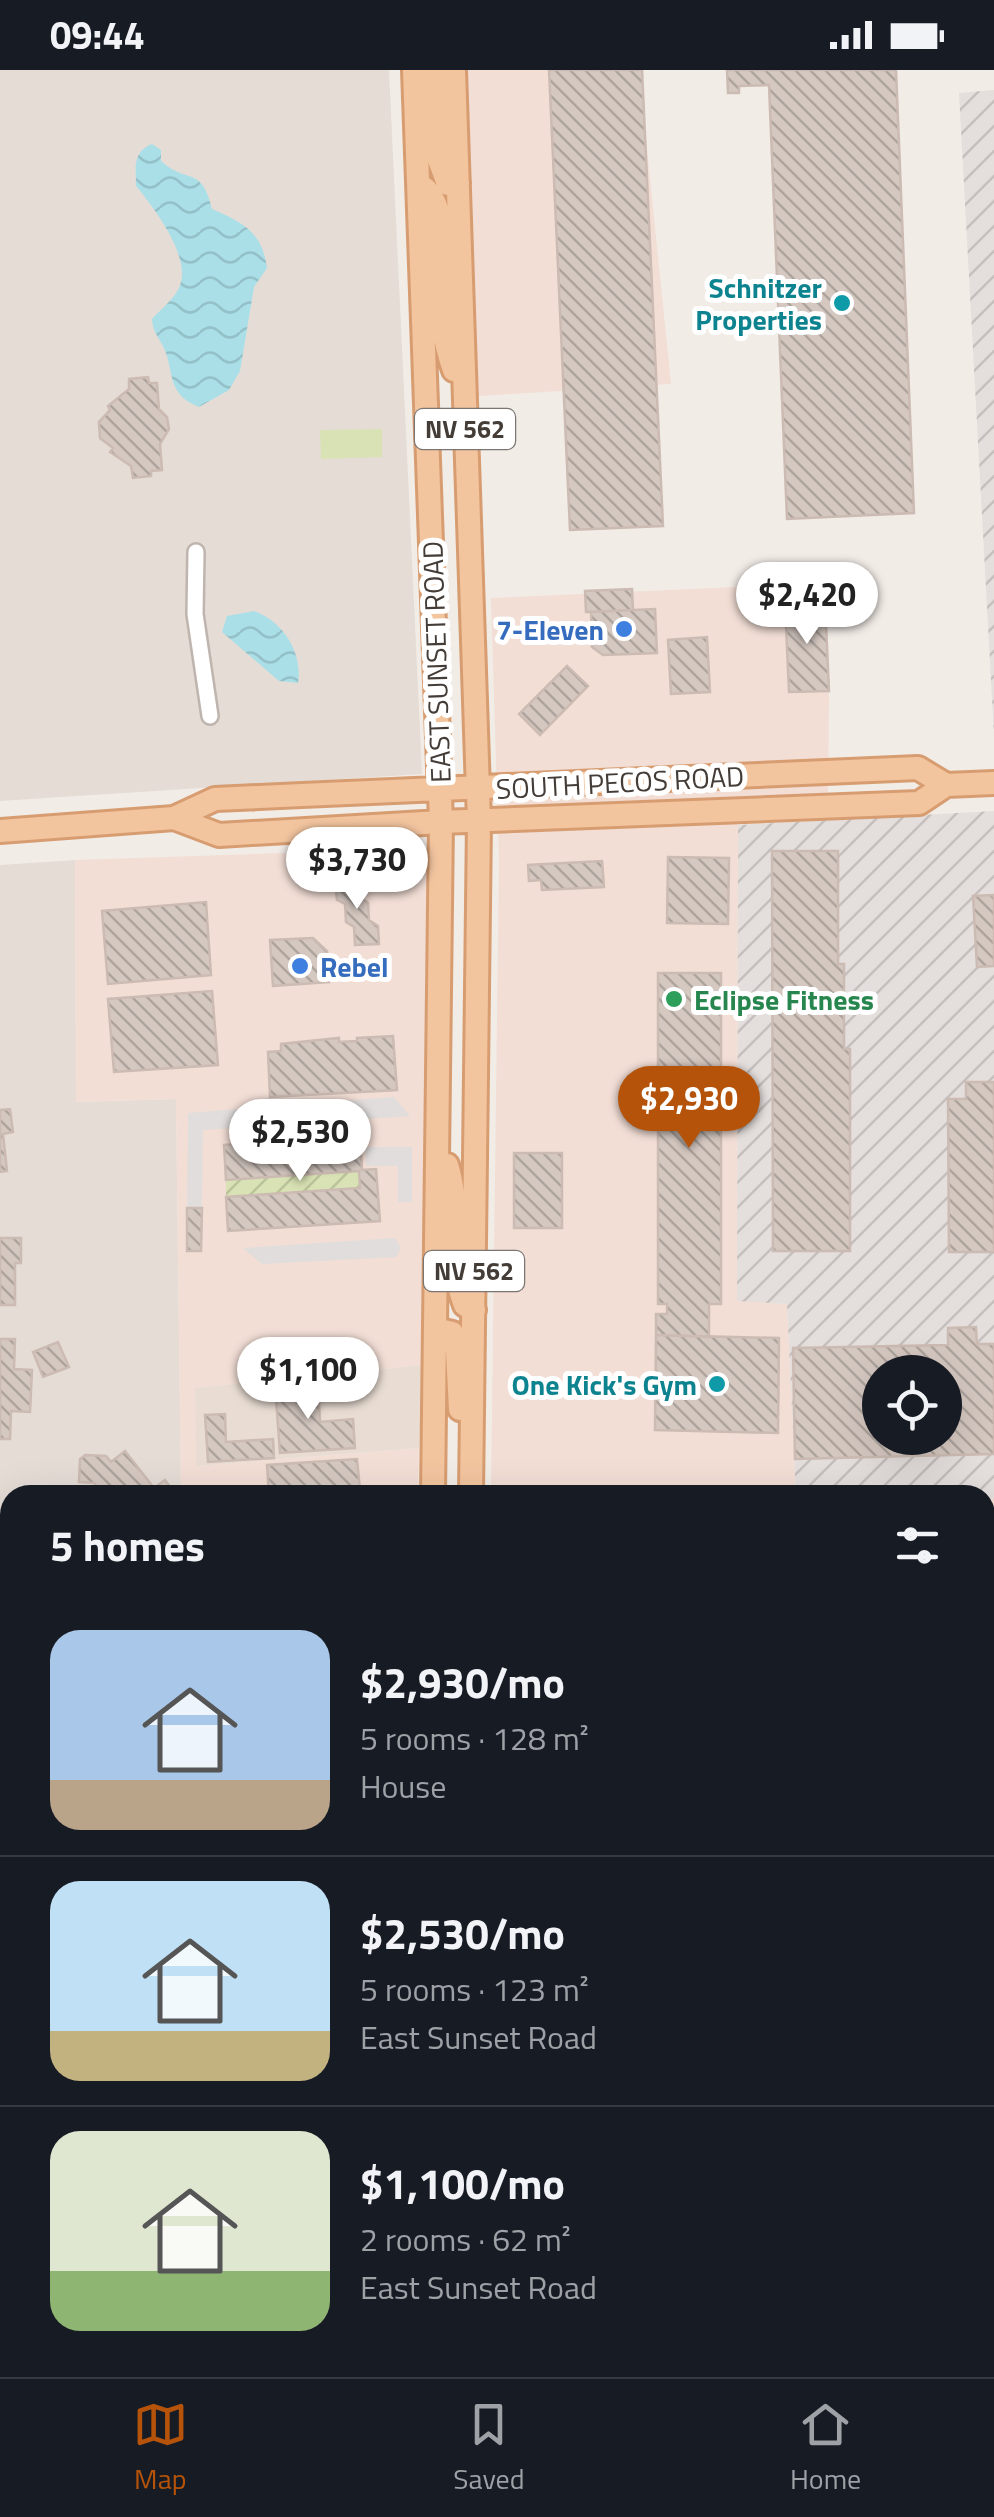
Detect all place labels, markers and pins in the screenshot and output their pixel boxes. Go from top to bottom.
place label: Schnitzer Properties [695,266,822,341]
marker: Schnitzer Properties [831,292,853,314]
pin: $2,420 [726,562,888,647]
place label: 7-Eleven [496,608,604,651]
marker: 7-Eleven [613,618,635,640]
pin: $3,730 [276,827,438,912]
place label: Rebel [320,945,389,988]
marker: Rebel [289,955,311,977]
place label: Eclipse Fitness [694,978,874,1021]
marker: Eclipse Fitness [663,988,685,1010]
pin: $2,930 [608,1066,770,1151]
pin: $2,530 [219,1099,381,1184]
pin: $1,100 [227,1337,389,1422]
place label: One Kick's Gym [512,1363,697,1406]
marker: One Kick's Gym [706,1373,728,1395]

